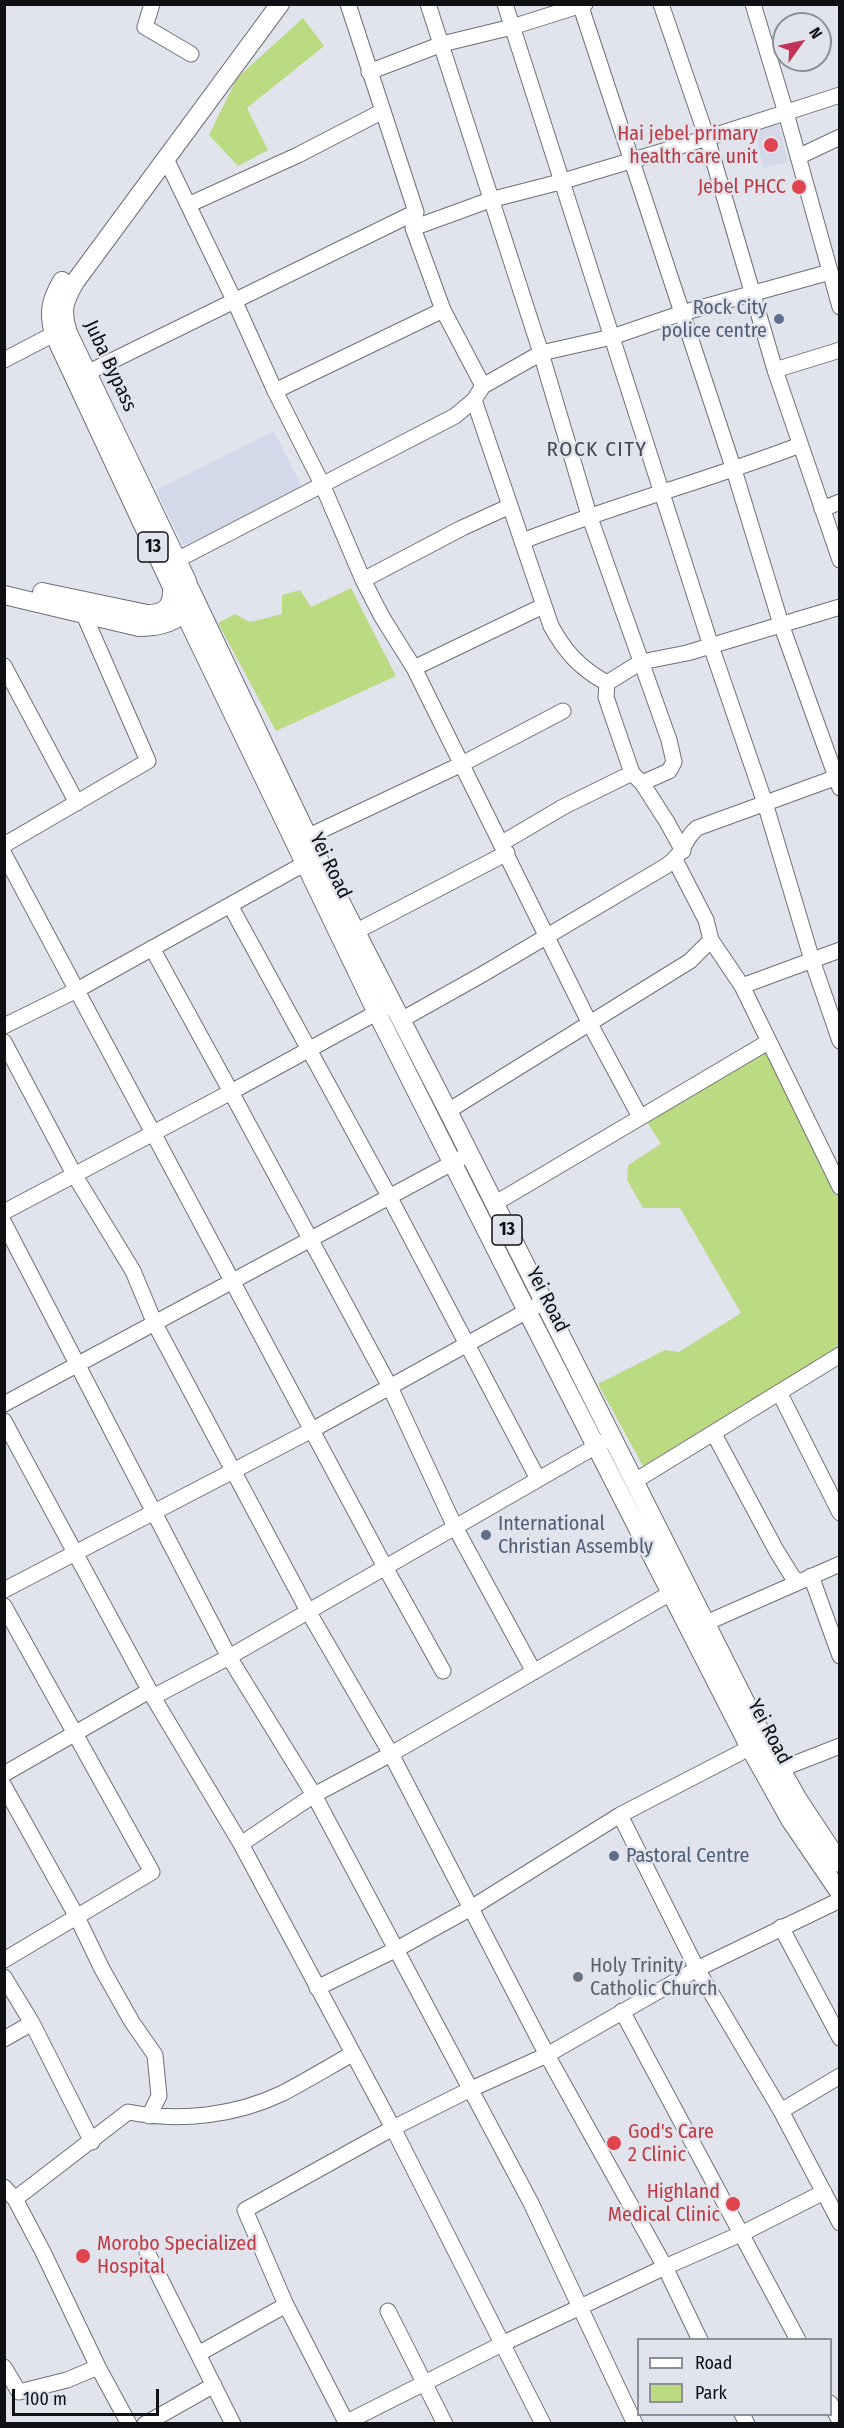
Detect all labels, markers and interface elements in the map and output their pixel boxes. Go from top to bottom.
north arrow [772,12,832,72]
text: N [805,24,826,42]
place label: Hai jebel primary health care unit [617,122,758,169]
marker: Hai jebel primary health care unit [762,136,780,154]
place label: Jebel PHCC [698,175,786,199]
marker: Jebel PHCC [790,178,808,196]
place label: Rock City police centre [661,296,767,343]
marker: Rock City police centre [772,312,786,326]
street label: Juba Bypass [78,317,142,415]
district label: ROCK CITY [546,437,648,463]
road number: 13 [138,532,168,562]
street label: Yei Road [304,829,356,903]
road number: 13 [492,1215,522,1245]
street label: Yei Road [520,1263,574,1337]
place label: International Christian Assembly [498,1512,653,1559]
marker: International Christian Assembly [479,1528,493,1542]
street label: Yei Road [742,1696,796,1768]
place label: Pastoral Centre [626,1844,749,1868]
marker: Pastoral Centre [607,1849,621,1863]
place label: Holy Trinity Catholic Church [590,1954,717,2001]
marker: Holy Trinity Catholic Church [571,1970,585,1984]
place label: God's Care 2 Clinic [628,2120,714,2167]
marker: God's Care 2 Clinic [605,2134,623,2152]
place label: Highland Medical Clinic [608,2180,720,2227]
marker: Highland Medical Clinic [724,2195,742,2213]
place label: Morobo Specialized Hospital [97,2232,257,2279]
marker: Morobo Specialized Hospital [74,2247,92,2265]
legend [637,2338,832,2416]
text: Road [695,2352,732,2374]
scale bar [15,2377,162,2415]
text: Park [695,2382,727,2404]
text: 100 m [23,2388,67,2410]

